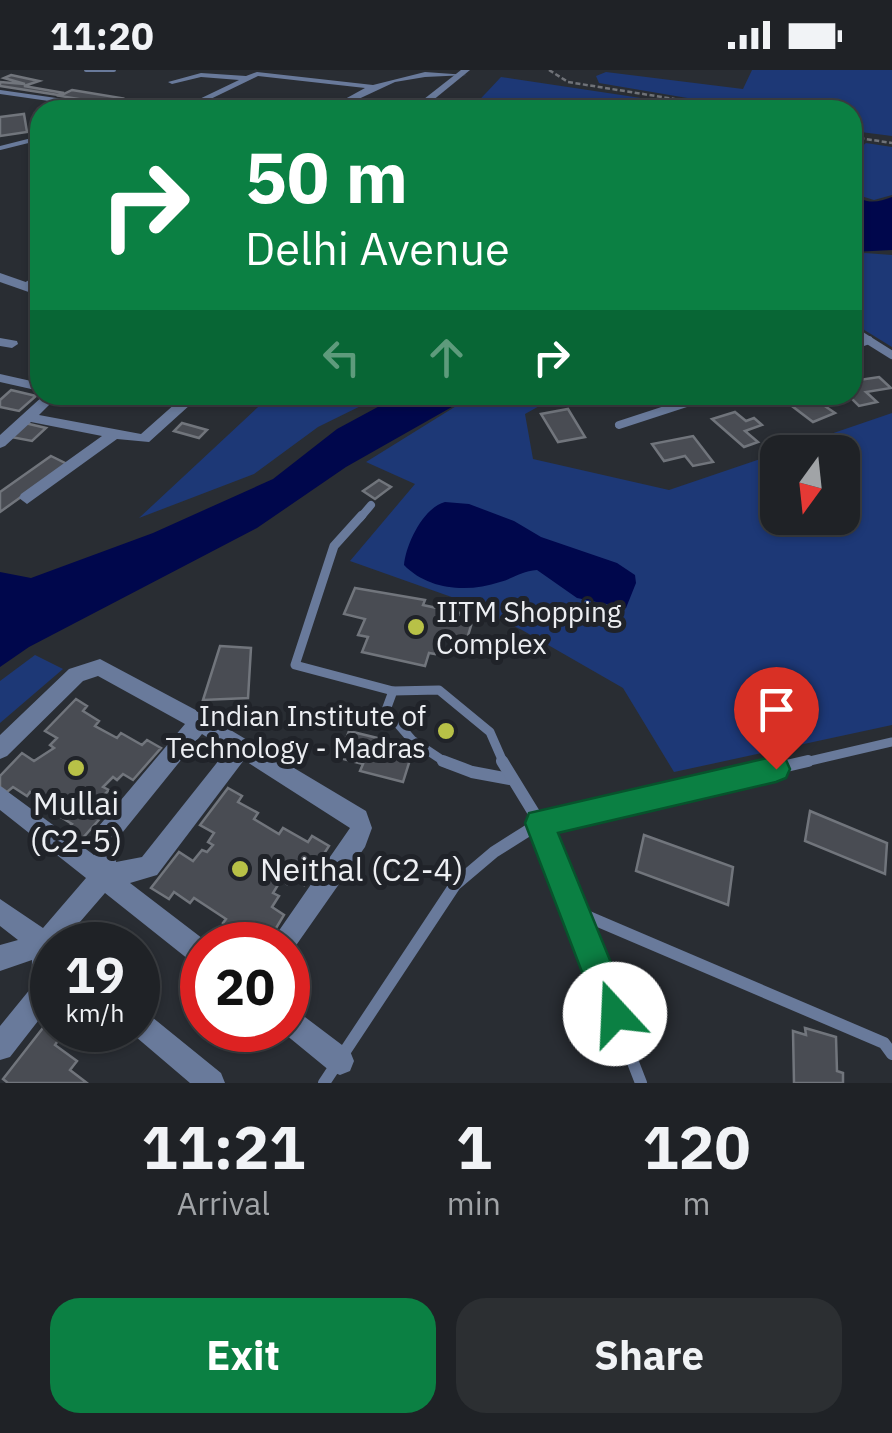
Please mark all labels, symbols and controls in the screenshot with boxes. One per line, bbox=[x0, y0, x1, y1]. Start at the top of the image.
text: 11:20 bbox=[50, 11, 154, 60]
text: 50 m bbox=[245, 131, 408, 222]
icon: right bbox=[80, 140, 210, 270]
text: Delhi Avenue bbox=[245, 219, 510, 277]
icon: left bbox=[314, 330, 369, 385]
icon: ahead bbox=[419, 330, 474, 385]
icon: right bbox=[524, 330, 579, 385]
north arrow bbox=[760, 435, 860, 535]
map controls bbox=[760, 435, 860, 535]
place label: IITM Shopping Complex bbox=[436, 593, 622, 662]
marker: IITM Shopping Complex bbox=[405, 616, 427, 638]
pin bbox=[734, 667, 819, 770]
icon: arrive bbox=[749, 682, 804, 737]
place label: Indian Institute of Technology - Madras bbox=[166, 697, 426, 766]
marker: Indian Institute of Technology - Madras bbox=[435, 720, 457, 742]
marker: Mullai (C2-5) bbox=[65, 757, 87, 779]
place label: Mullai (C2-5) bbox=[30, 782, 122, 861]
place label: Neithal (C2-4) bbox=[260, 848, 463, 890]
marker: Neithal (C2-4) bbox=[229, 858, 251, 880]
speed limit sign: 20 bbox=[180, 922, 310, 1052]
text: 19 bbox=[65, 942, 125, 1007]
position arrow bbox=[563, 962, 667, 1066]
text: km/h bbox=[66, 996, 124, 1029]
text: 11:21 bbox=[142, 1107, 305, 1186]
text: 1 bbox=[456, 1107, 492, 1186]
text: 120 bbox=[642, 1107, 750, 1186]
text: Arrival bbox=[177, 1182, 270, 1224]
text: min bbox=[447, 1182, 501, 1224]
text: m bbox=[683, 1182, 710, 1224]
button: Exit bbox=[50, 1298, 436, 1413]
button: Share bbox=[456, 1298, 842, 1413]

